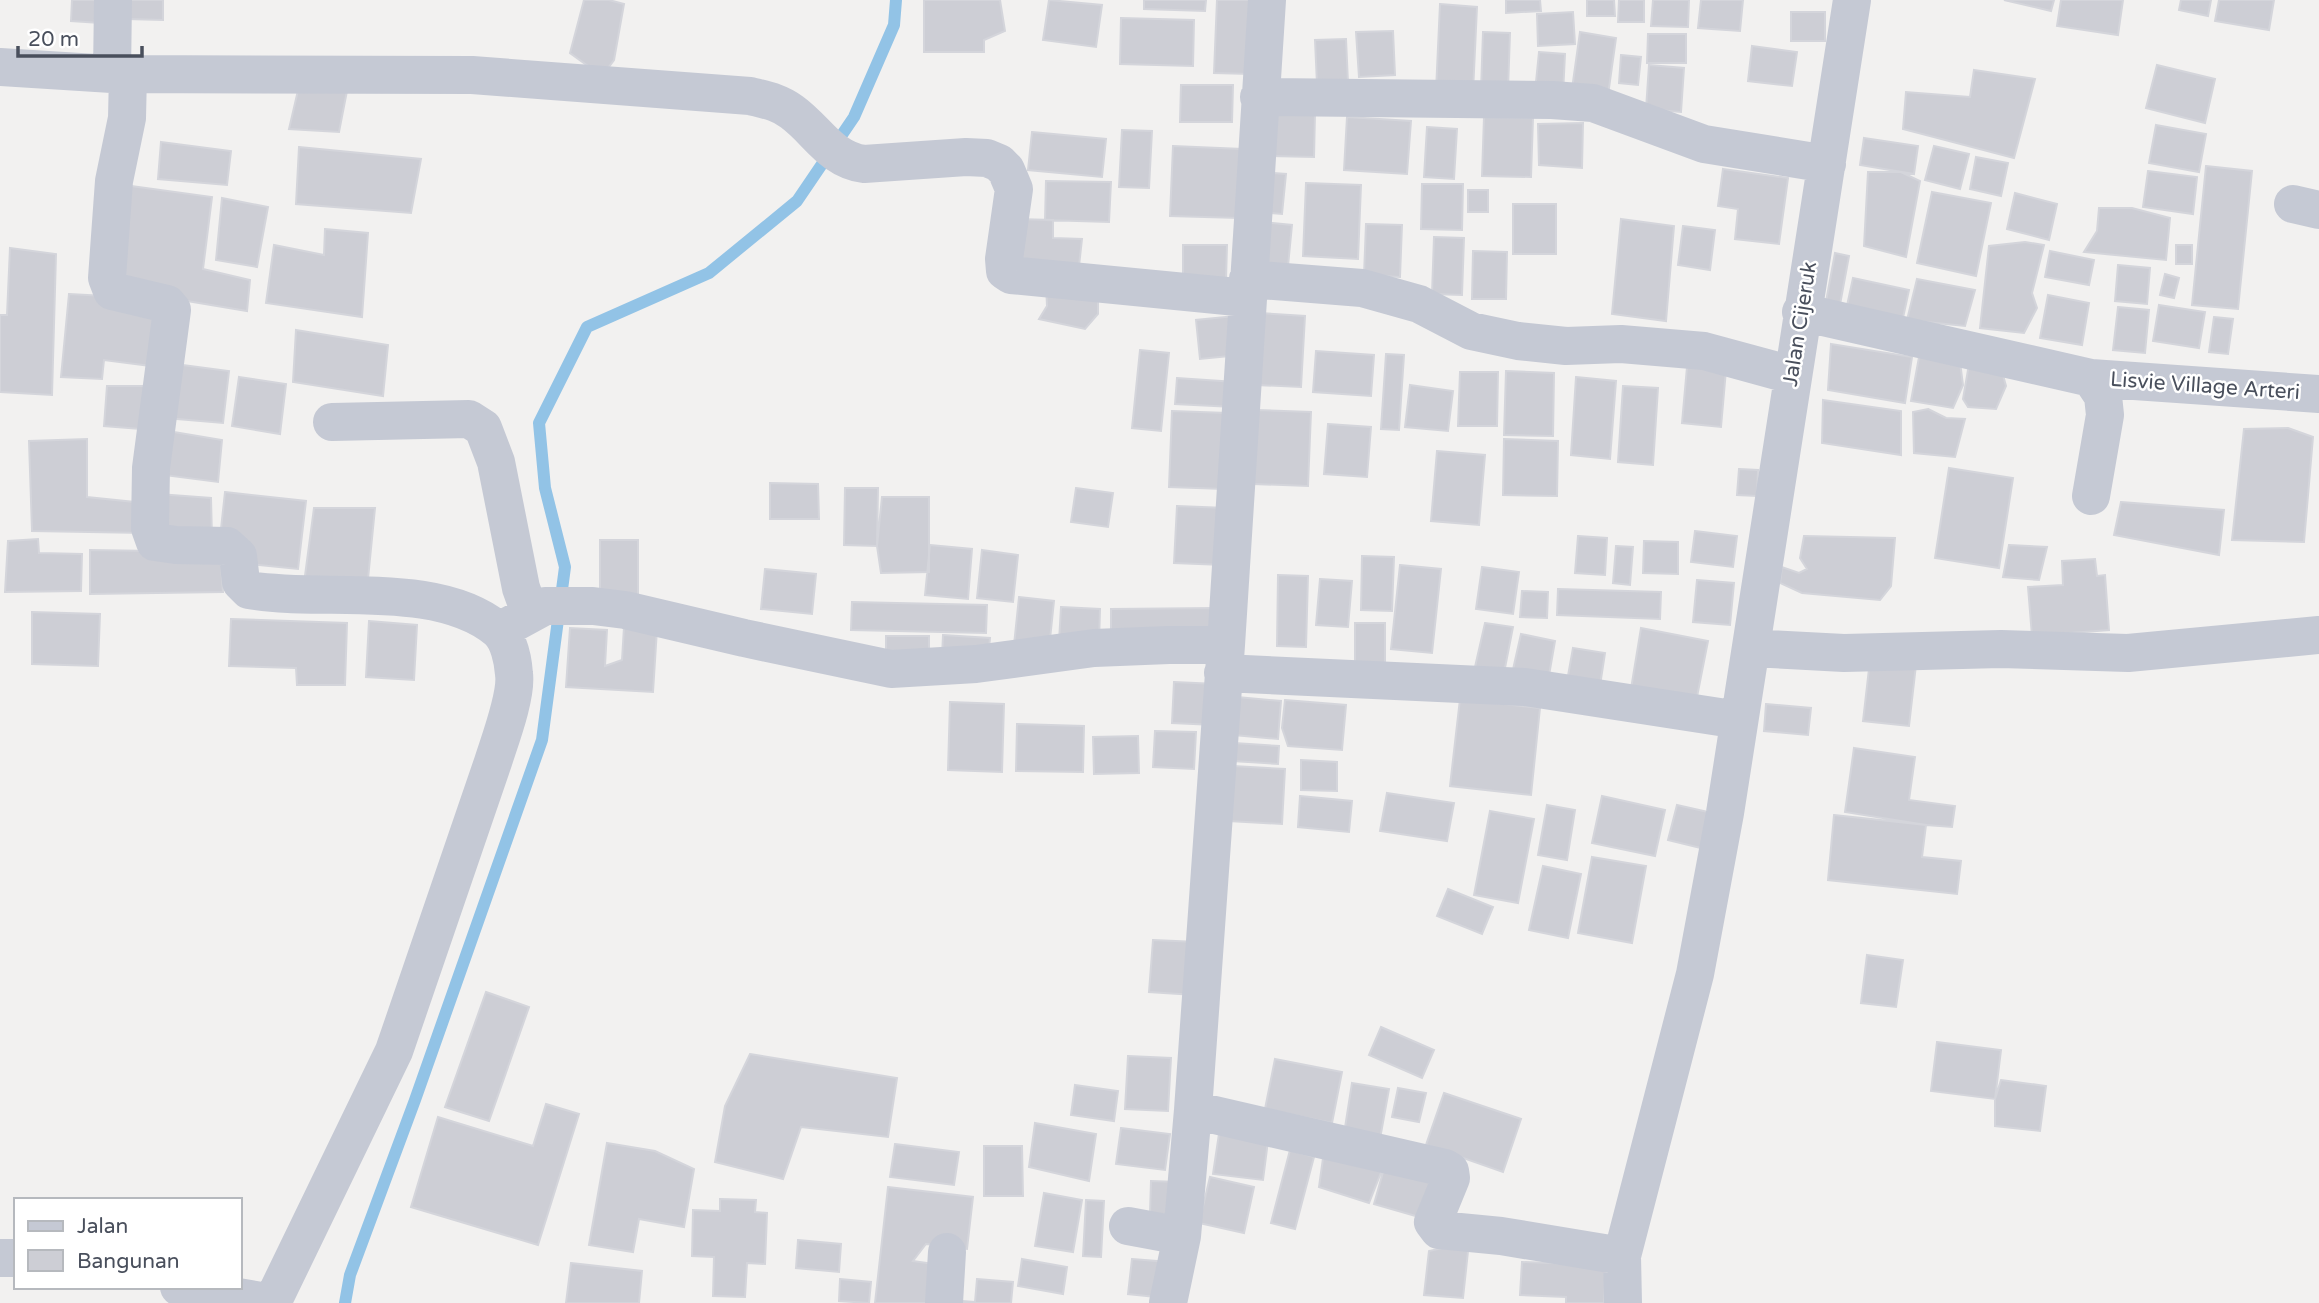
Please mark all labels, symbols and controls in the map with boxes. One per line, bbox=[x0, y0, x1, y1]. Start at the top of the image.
scale bar bbox=[18, 14, 142, 58]
text: 20 m bbox=[28, 27, 79, 52]
street label: Jalan Cijeruk bbox=[1778, 260, 1822, 388]
street label: Lisvie Village Arteri bbox=[2109, 367, 2301, 405]
legend bbox=[14, 1198, 242, 1289]
text: Jalan bbox=[77, 1214, 128, 1239]
text: Bangunan bbox=[77, 1249, 180, 1274]

